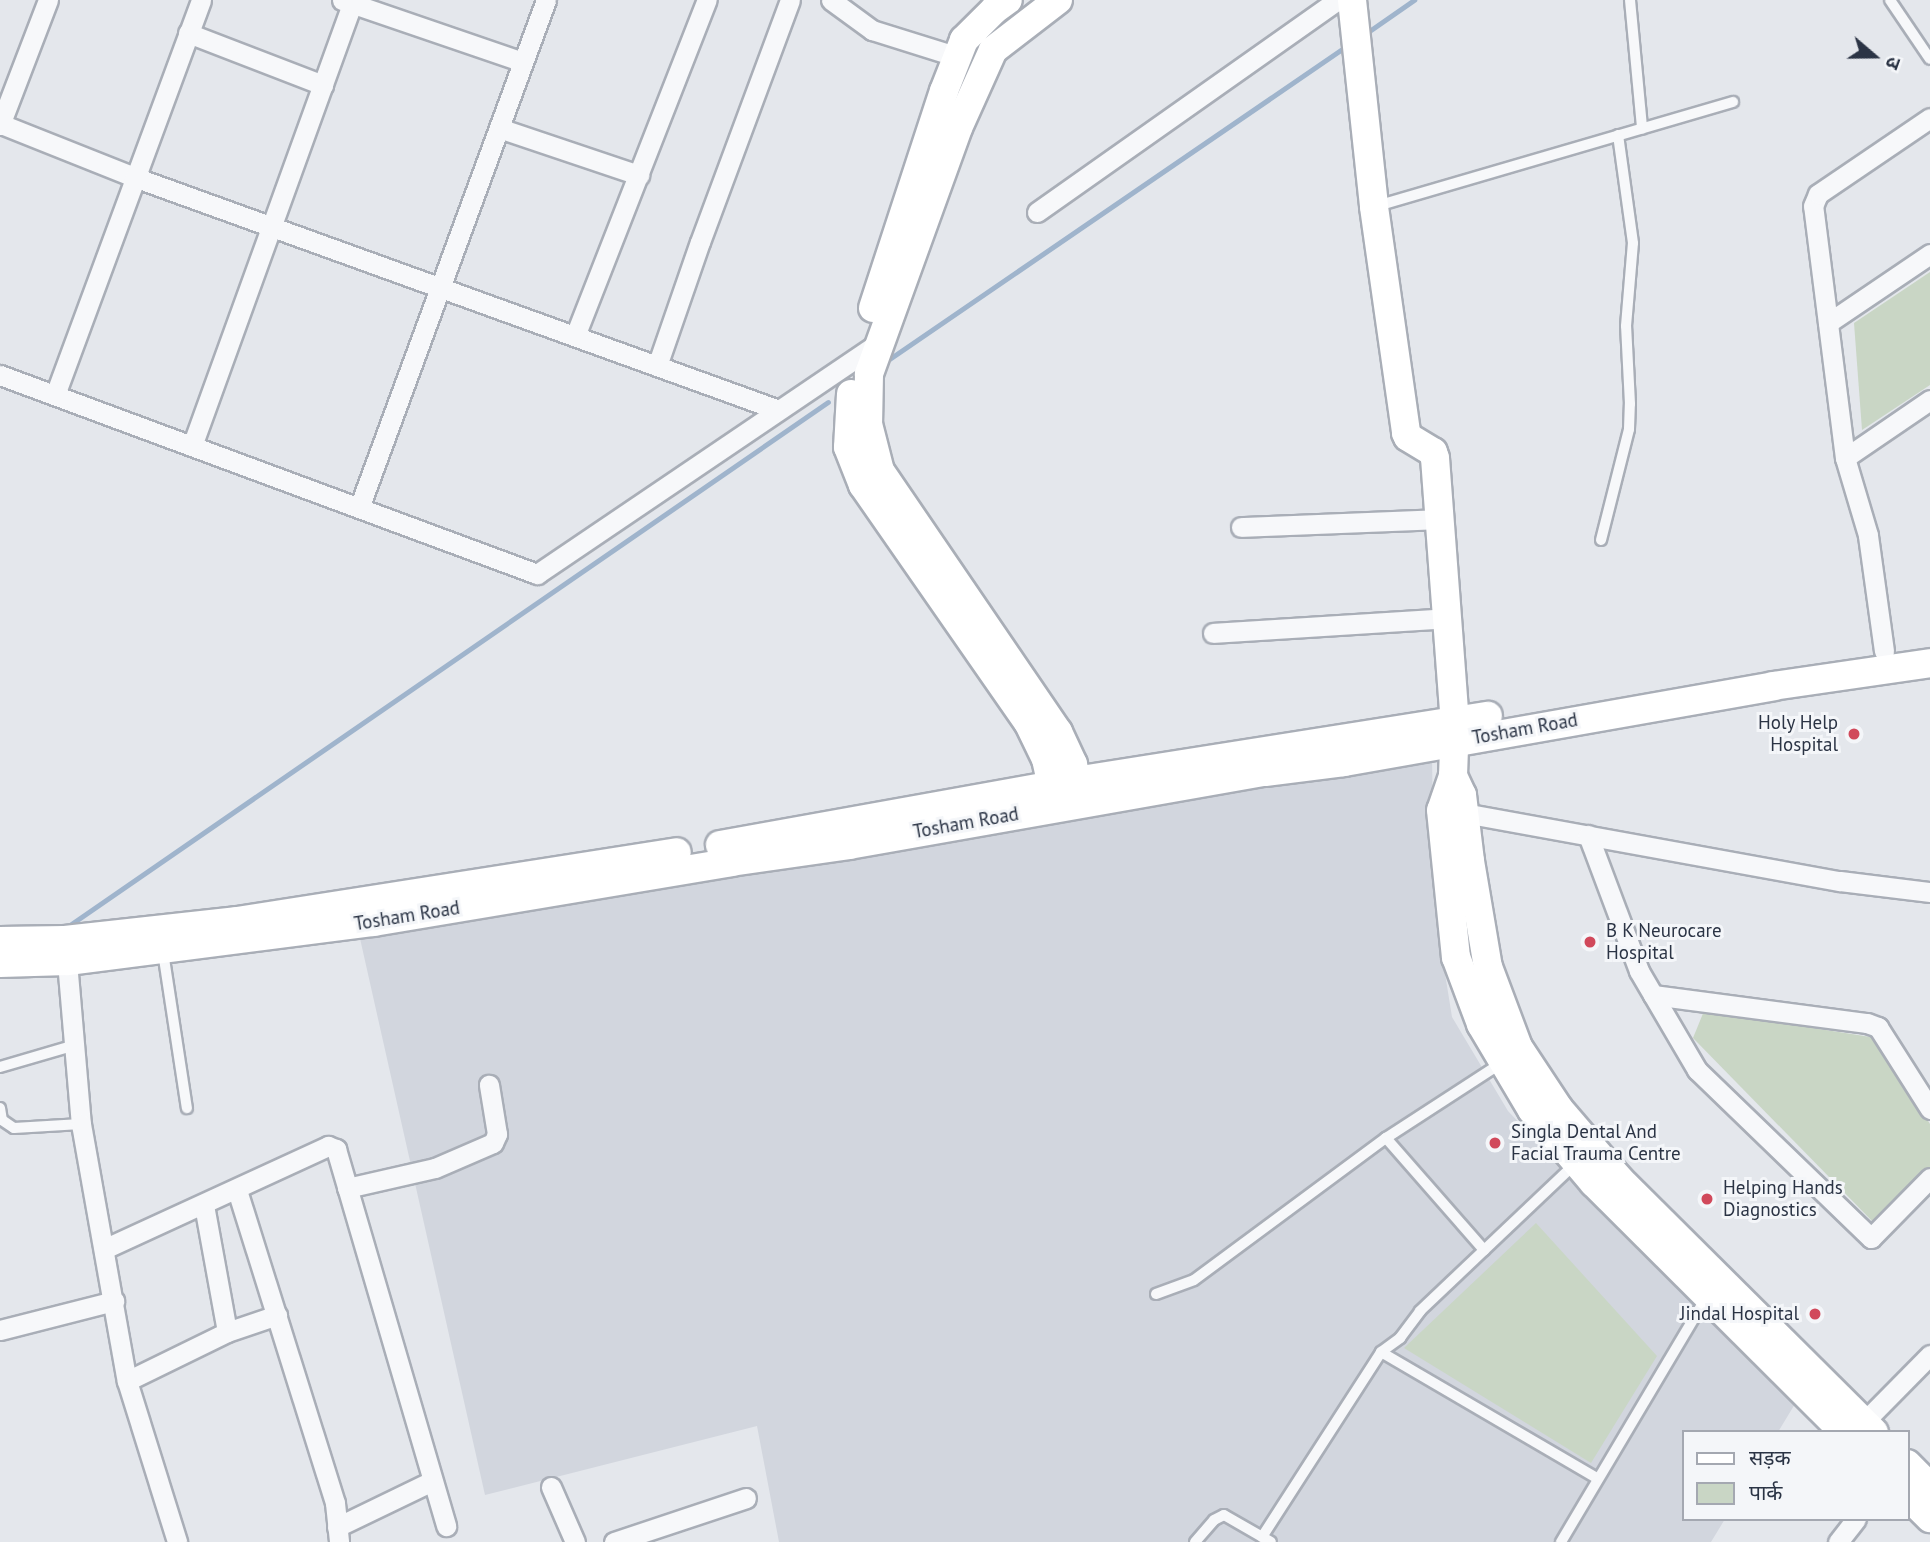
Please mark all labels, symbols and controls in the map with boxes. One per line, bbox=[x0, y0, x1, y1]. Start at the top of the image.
north arrow bbox=[1839, 21, 1909, 91]
text: उ bbox=[1881, 54, 1907, 73]
street label: Tosham Road bbox=[1470, 708, 1580, 750]
place label: Holy Help Hospital bbox=[1757, 712, 1838, 756]
marker: Holy Help Hospital bbox=[1844, 724, 1864, 744]
street label: Tosham Road bbox=[911, 802, 1021, 844]
street label: Tosham Road bbox=[352, 896, 462, 936]
place label: B K Neurocare Hospital bbox=[1606, 920, 1722, 964]
marker: B K Neurocare Hospital bbox=[1580, 932, 1600, 952]
place label: Singla Dental And Facial Trauma Centre bbox=[1511, 1121, 1681, 1165]
marker: Singla Dental And Facial Trauma Centre bbox=[1485, 1133, 1505, 1153]
place label: Helping Hands Diagnostics bbox=[1723, 1177, 1843, 1221]
marker: Helping Hands Diagnostics bbox=[1697, 1189, 1717, 1209]
place label: Jindal Hospital bbox=[1680, 1303, 1799, 1325]
marker: Jindal Hospital bbox=[1805, 1304, 1825, 1324]
legend bbox=[1682, 1430, 1909, 1521]
text: सड़क bbox=[1749, 1444, 1791, 1471]
text: पार्क bbox=[1749, 1479, 1783, 1506]

